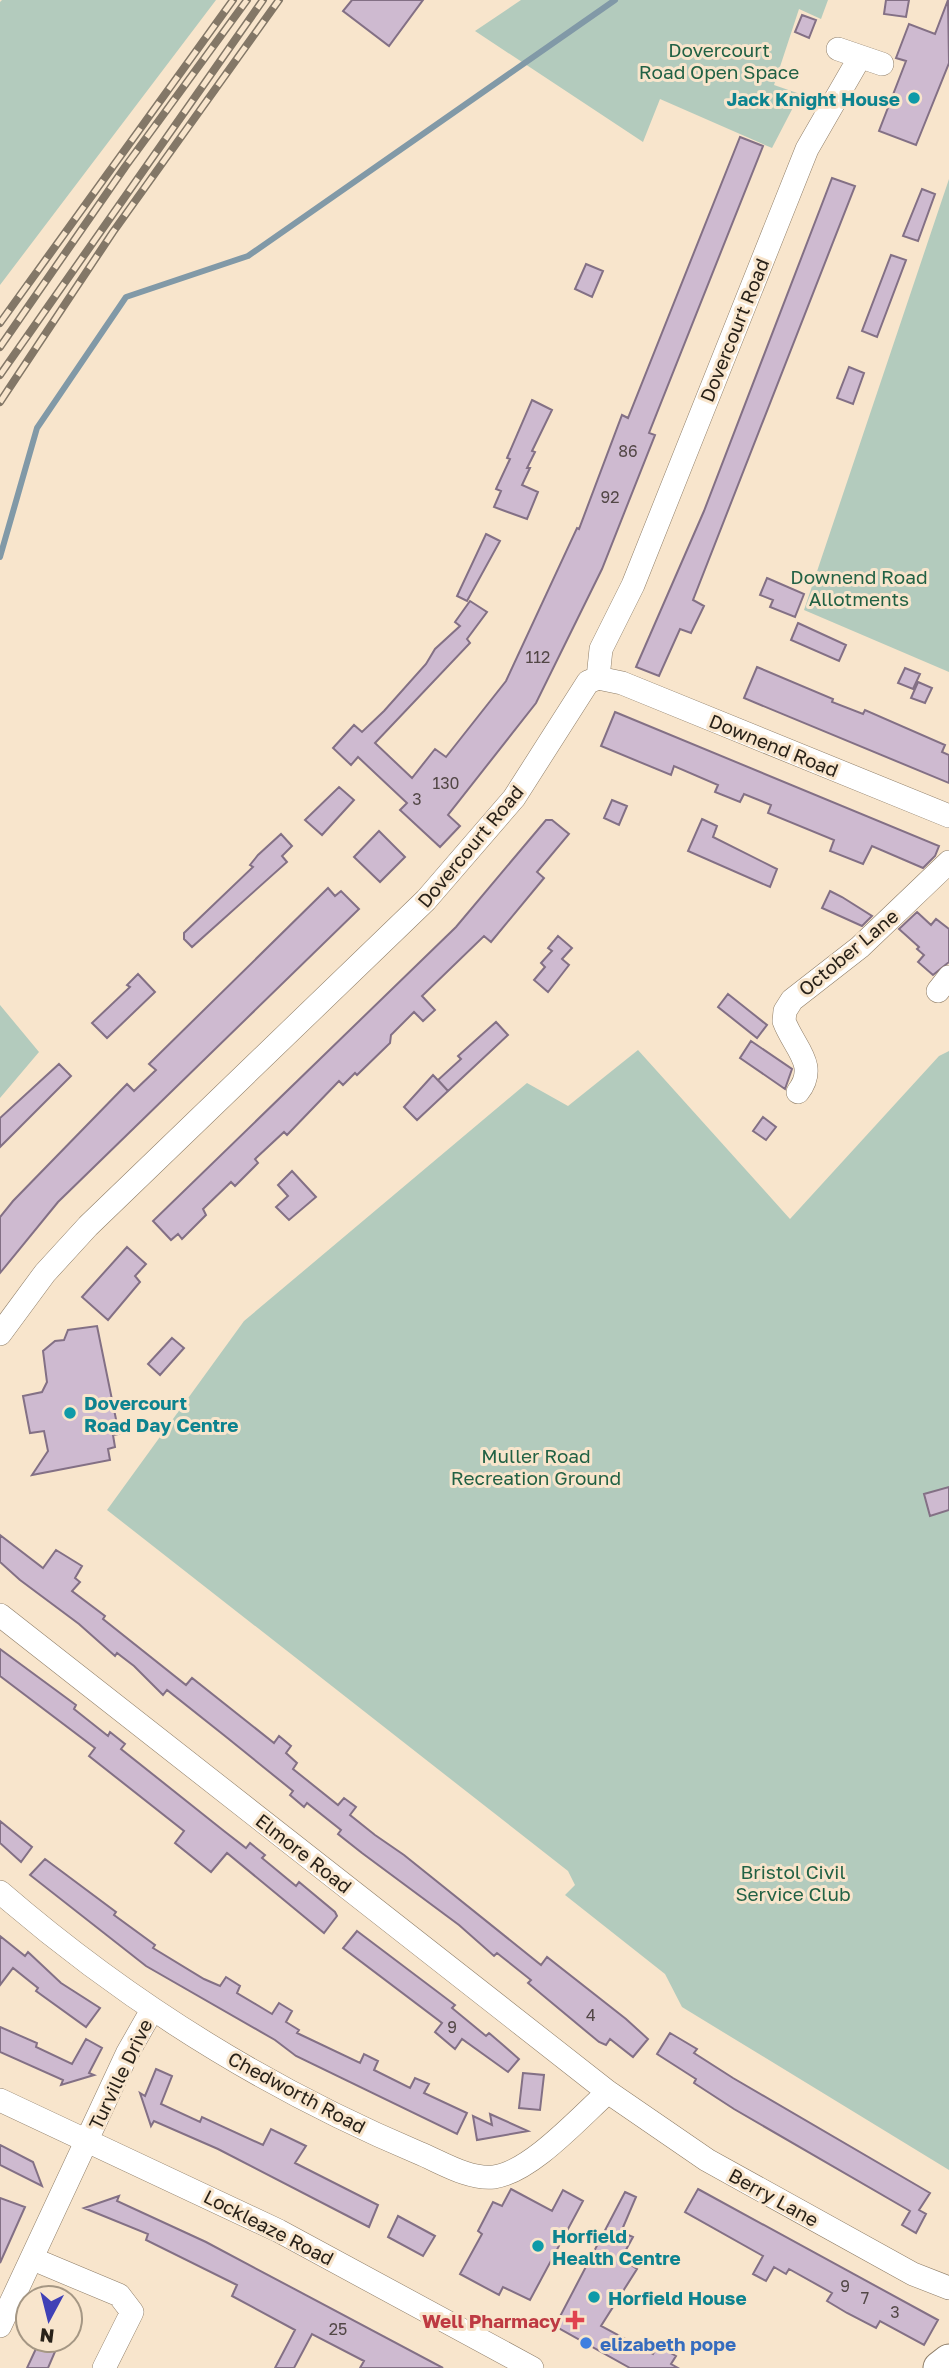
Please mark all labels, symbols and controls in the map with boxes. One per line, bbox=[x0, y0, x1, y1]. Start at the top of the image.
park label: Dovercourt Road Open Space bbox=[639, 38, 799, 83]
place label: Jack Knight House bbox=[726, 87, 900, 110]
marker: Jack Knight House bbox=[906, 90, 922, 106]
street label: Dovercourt Road bbox=[695, 255, 773, 405]
house number: 86 bbox=[618, 441, 638, 461]
house number: 92 bbox=[601, 487, 619, 507]
park label: Downend Road Allotments bbox=[790, 565, 928, 610]
house number: 112 bbox=[526, 647, 550, 667]
street label: Downend Road bbox=[706, 709, 842, 781]
house number: 130 bbox=[432, 773, 460, 793]
street label: Dovercourt Road bbox=[412, 780, 528, 912]
house number: 3 bbox=[412, 789, 422, 809]
street label: October Lane bbox=[794, 904, 902, 1000]
place label: Dovercourt Road Day Centre bbox=[84, 1391, 238, 1436]
marker: Dovercourt Road Day Centre bbox=[62, 1405, 78, 1421]
park label: Muller Road Recreation Ground bbox=[451, 1444, 621, 1489]
street label: Elmore Road bbox=[251, 1808, 357, 1898]
park label: Bristol Civil Service Club bbox=[735, 1860, 851, 1905]
house number: 4 bbox=[586, 2005, 596, 2025]
street label: Turville Drive bbox=[83, 2015, 157, 2133]
house number: 9 bbox=[447, 2017, 457, 2037]
street label: Chedworth Road bbox=[224, 2046, 370, 2138]
street label: Berry Lane bbox=[725, 2163, 823, 2231]
street label: Lockleaze Road bbox=[200, 2184, 338, 2270]
place label: Horfield Health Centre bbox=[552, 2224, 681, 2269]
marker: Horfield Health Centre bbox=[530, 2238, 546, 2254]
house number: 9 bbox=[840, 2276, 850, 2296]
north arrow bbox=[14, 2284, 84, 2354]
place label: Horfield House bbox=[608, 2286, 747, 2309]
house number: 7 bbox=[861, 2288, 869, 2308]
marker: Horfield House bbox=[586, 2289, 602, 2305]
house number: 3 bbox=[890, 2302, 900, 2322]
place label: Well Pharmacy bbox=[422, 2309, 562, 2332]
marker: Well Pharmacy bbox=[567, 2312, 583, 2328]
house number: 25 bbox=[329, 2319, 347, 2339]
text: N bbox=[38, 2324, 55, 2349]
place label: elizabeth pope bbox=[600, 2332, 736, 2355]
marker: elizabeth pope bbox=[578, 2335, 594, 2351]

